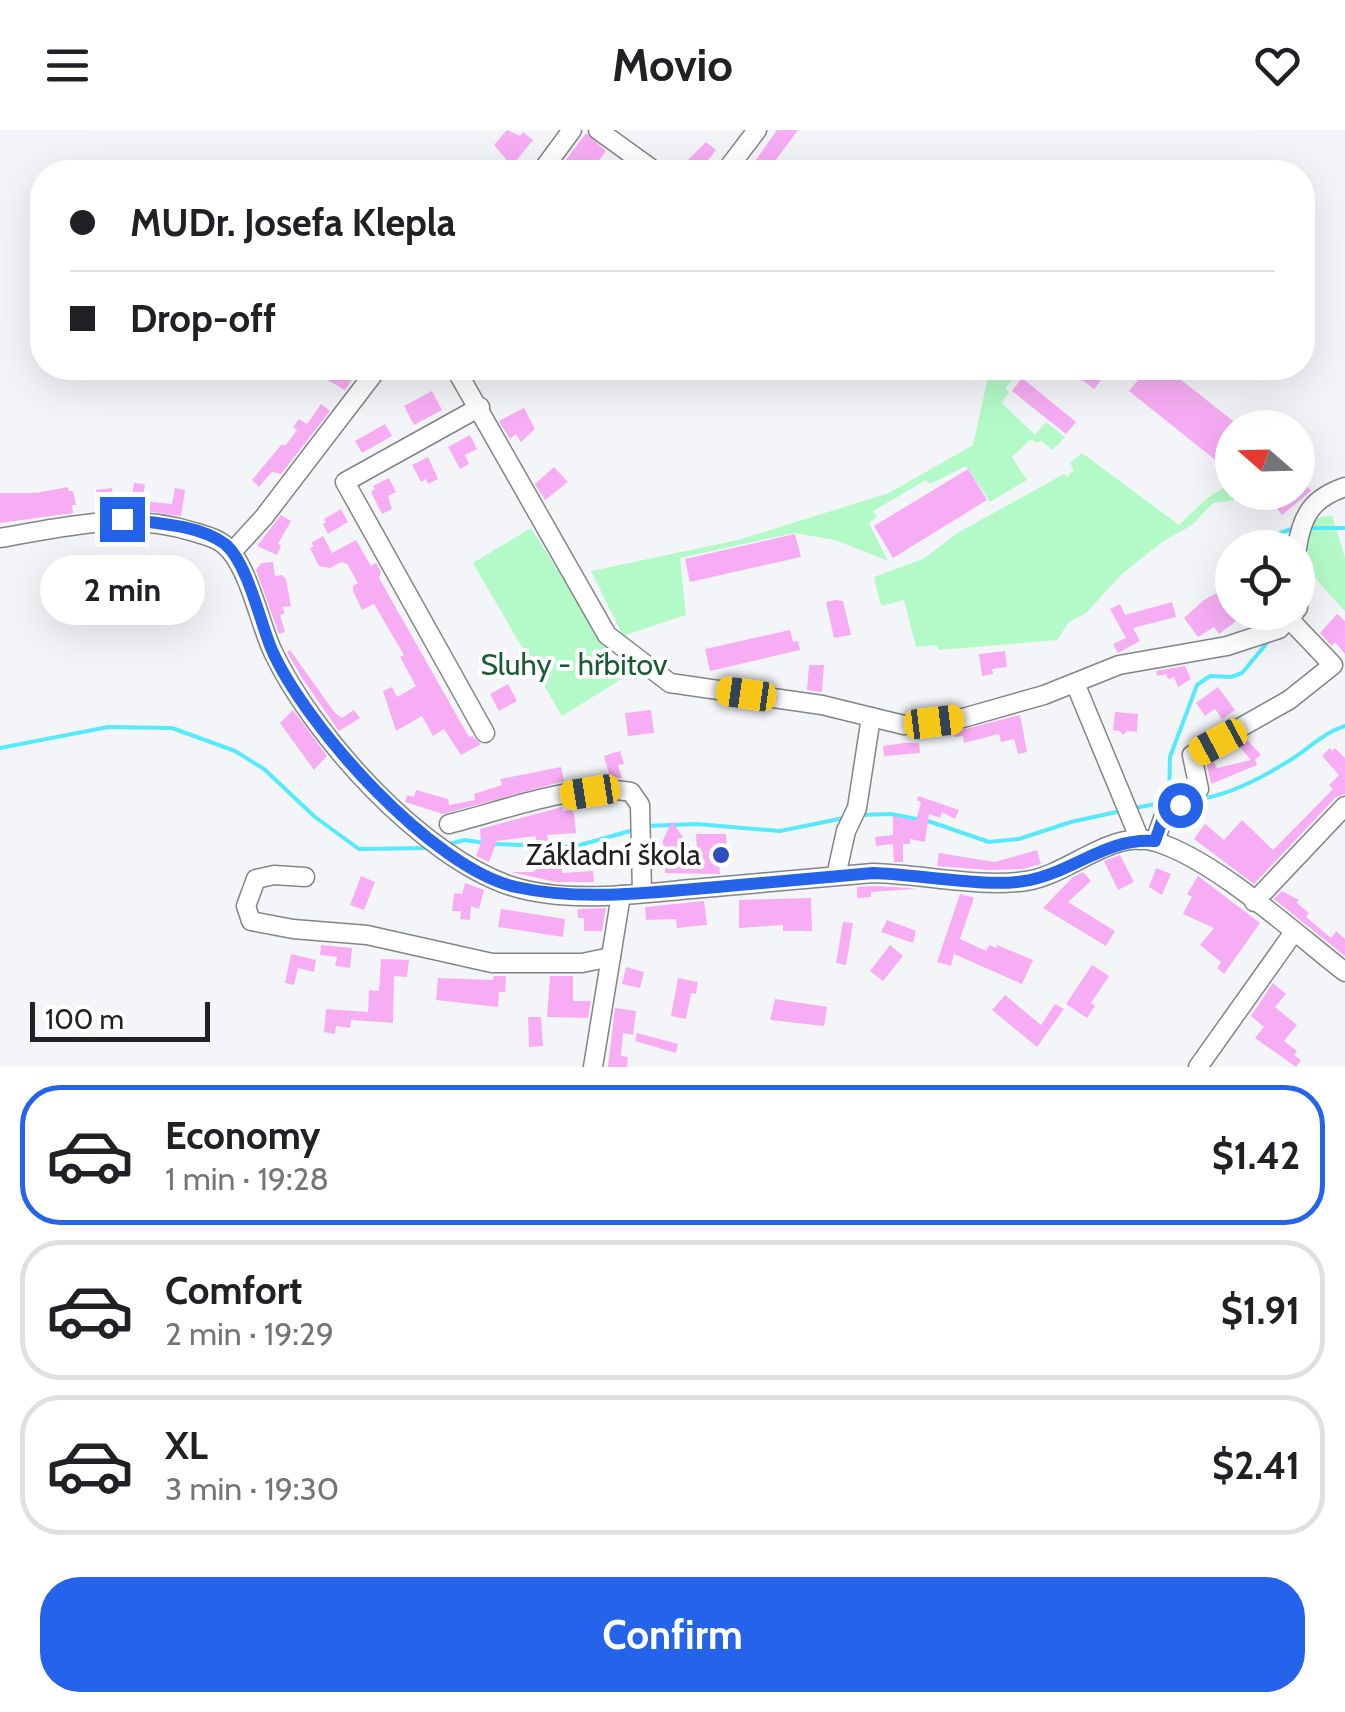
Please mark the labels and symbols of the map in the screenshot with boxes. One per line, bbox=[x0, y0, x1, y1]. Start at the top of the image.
north arrow bbox=[1215, 410, 1315, 510]
route end bbox=[100, 497, 145, 542]
callout: 2 min bbox=[39, 554, 204, 624]
park label: Sluhy - hřbitov bbox=[480, 646, 668, 683]
car bbox=[714, 675, 778, 713]
car bbox=[902, 703, 966, 741]
car bbox=[1184, 715, 1252, 769]
car bbox=[558, 772, 622, 812]
route start bbox=[1158, 783, 1203, 828]
place label: Základní škola bbox=[526, 836, 702, 873]
marker: Základní škola bbox=[710, 844, 732, 866]
scale bar bbox=[30, 997, 210, 1041]

